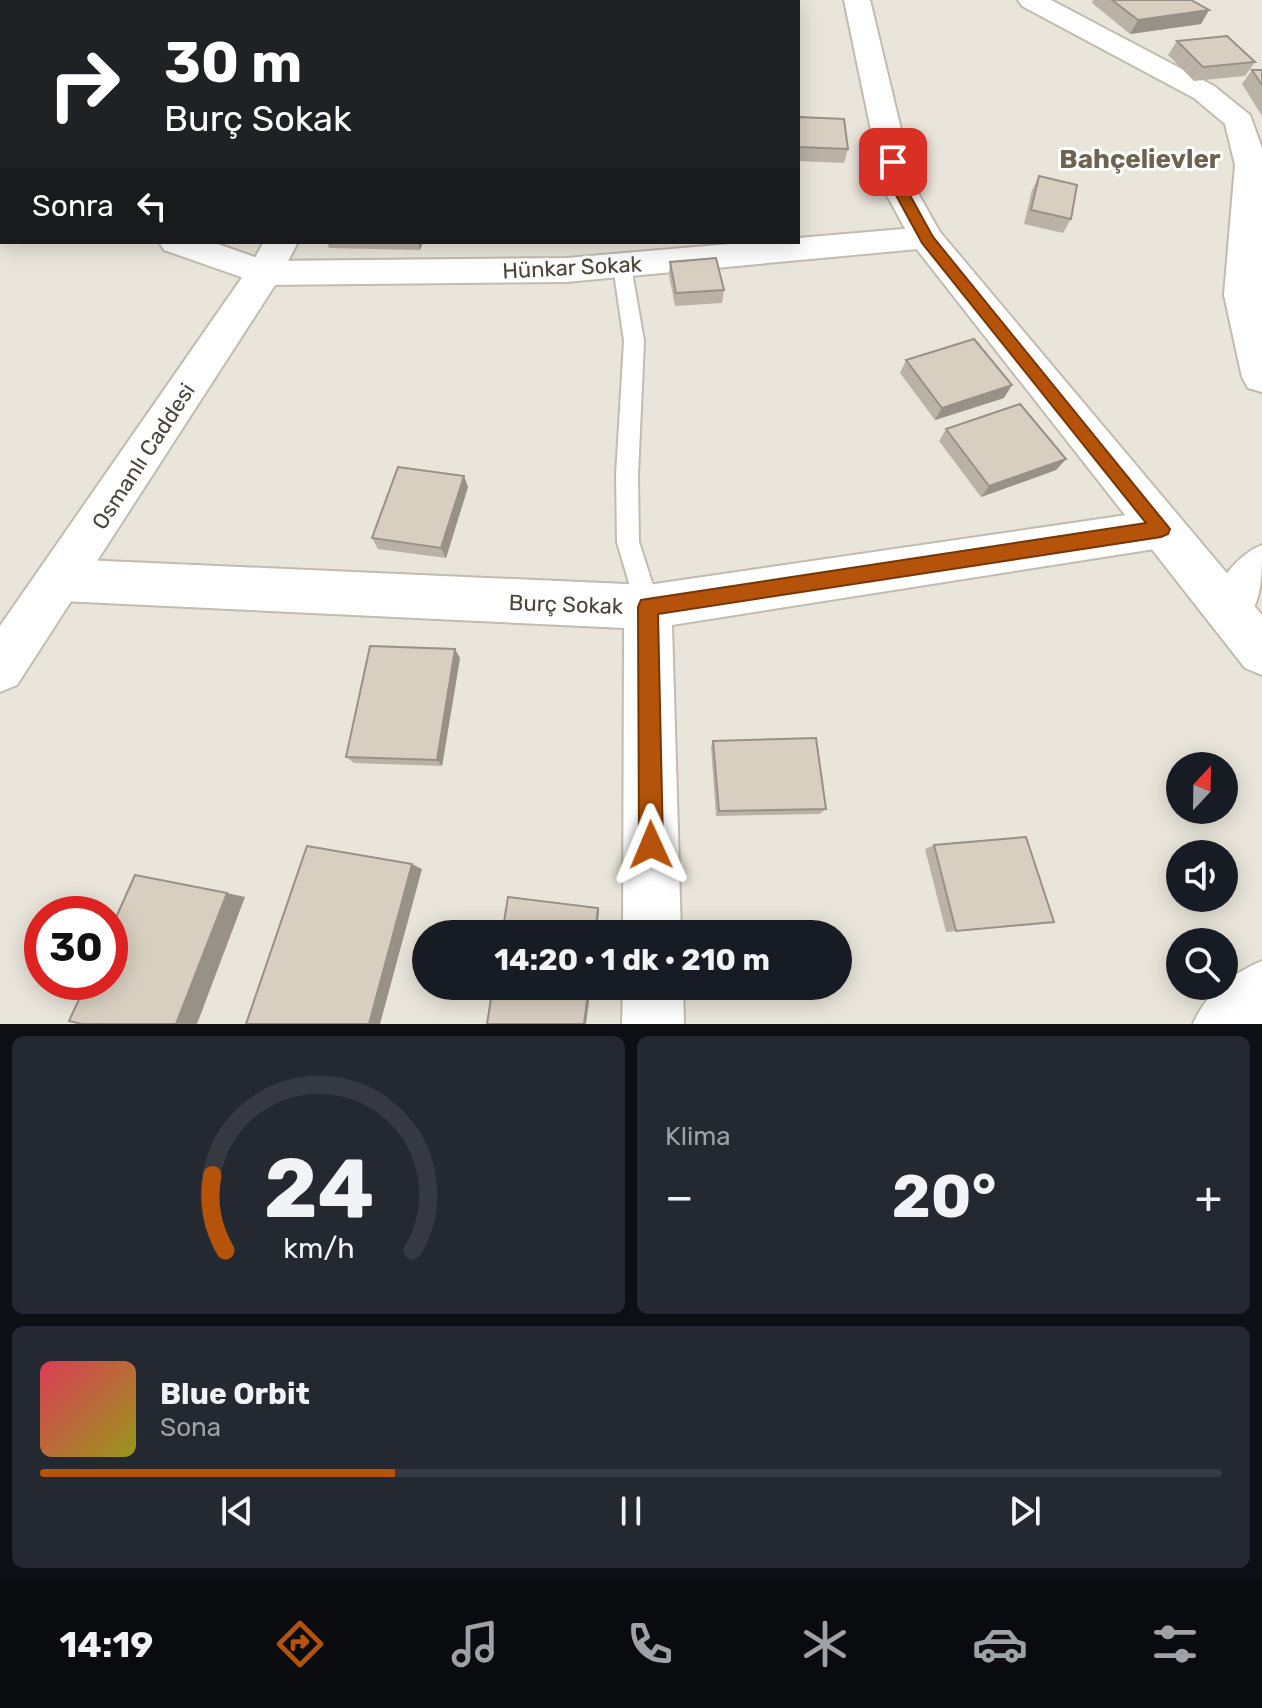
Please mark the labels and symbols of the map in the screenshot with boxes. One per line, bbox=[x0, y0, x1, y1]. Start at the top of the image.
pin bbox=[859, 128, 927, 196]
district label: Bahçelievler bbox=[1059, 144, 1221, 175]
street label: Hünkar Sokak bbox=[502, 250, 643, 285]
street label: Osmanlı Caddesi bbox=[86, 378, 201, 535]
street label: Burç Sokak bbox=[508, 589, 624, 620]
north arrow bbox=[1166, 752, 1238, 824]
position arrow bbox=[609, 803, 693, 887]
speed limit sign: 30 bbox=[24, 896, 128, 1000]

